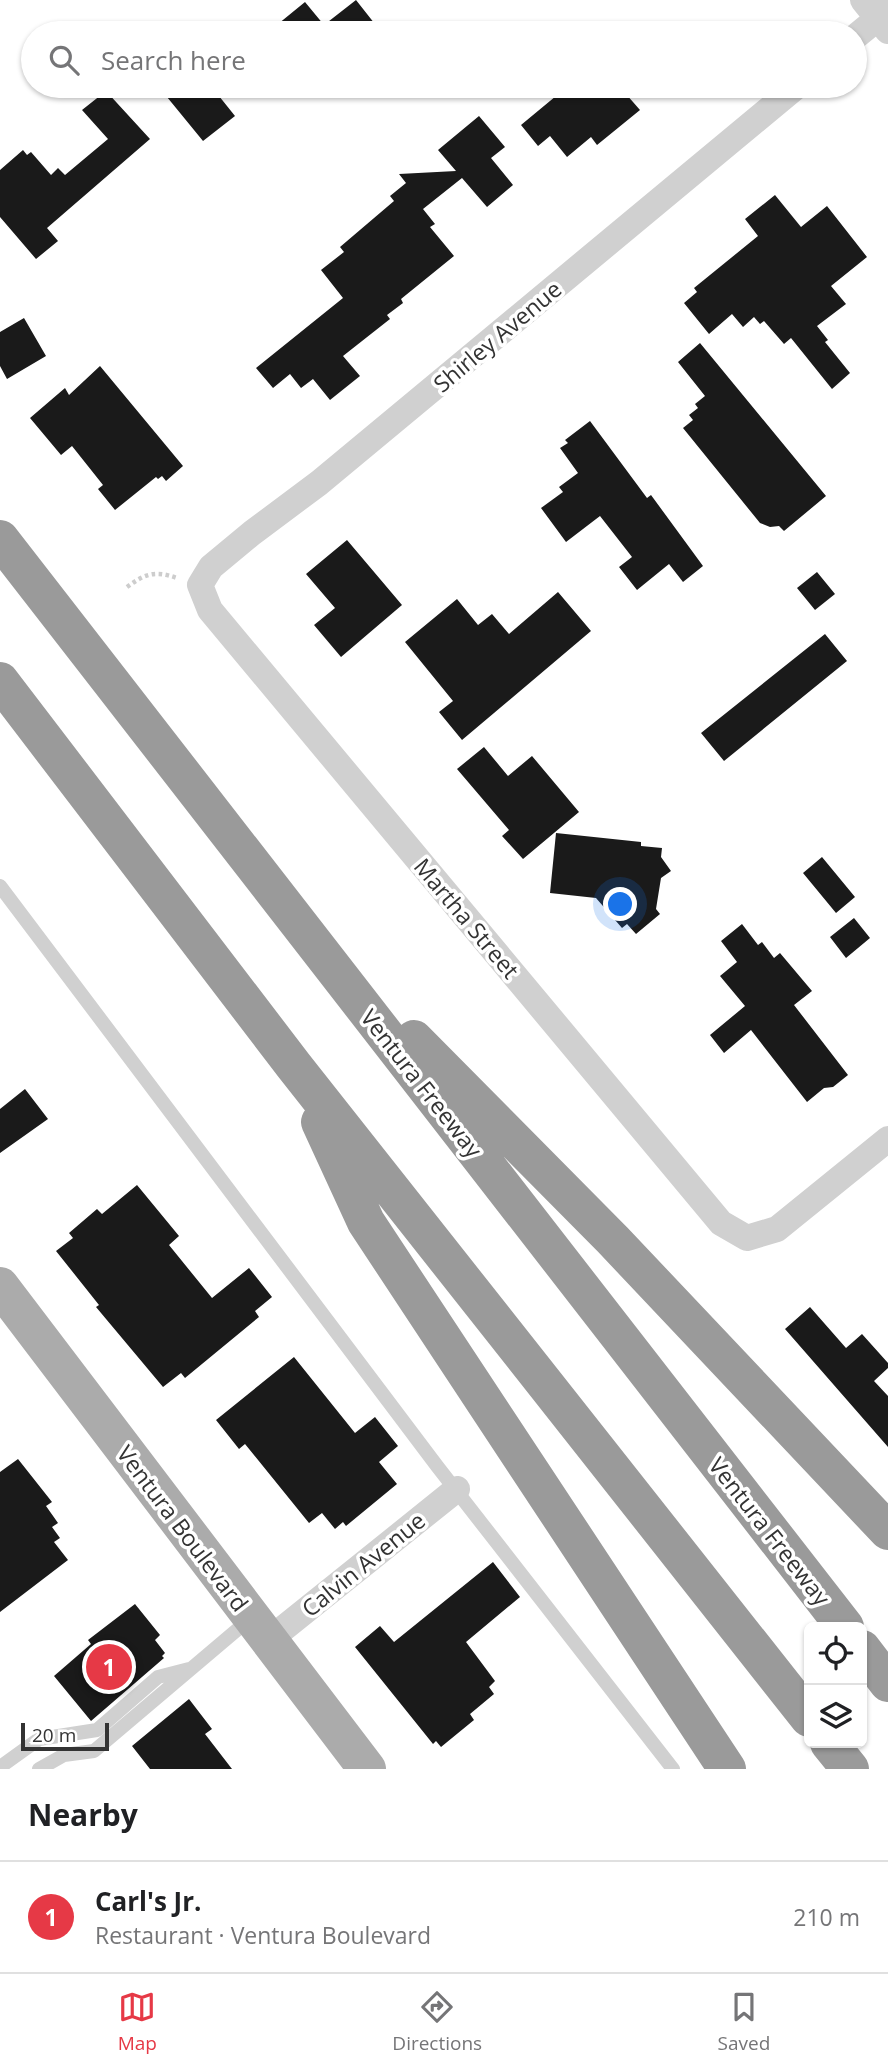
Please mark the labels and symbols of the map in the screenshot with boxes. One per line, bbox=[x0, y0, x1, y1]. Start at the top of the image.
street label: Shirley Avenue bbox=[426, 273, 568, 399]
street label: Martha Street bbox=[407, 851, 527, 985]
your location bbox=[603, 887, 637, 921]
street label: Ventura Freeway bbox=[354, 1002, 490, 1164]
street label: Ventura Boulevard bbox=[110, 1438, 256, 1618]
street label: Ventura Freeway bbox=[702, 1450, 838, 1612]
street label: Calvin Avenue bbox=[294, 1504, 432, 1624]
pin: 1 bbox=[86, 1641, 132, 1693]
scale bar bbox=[21, 1720, 108, 1752]

